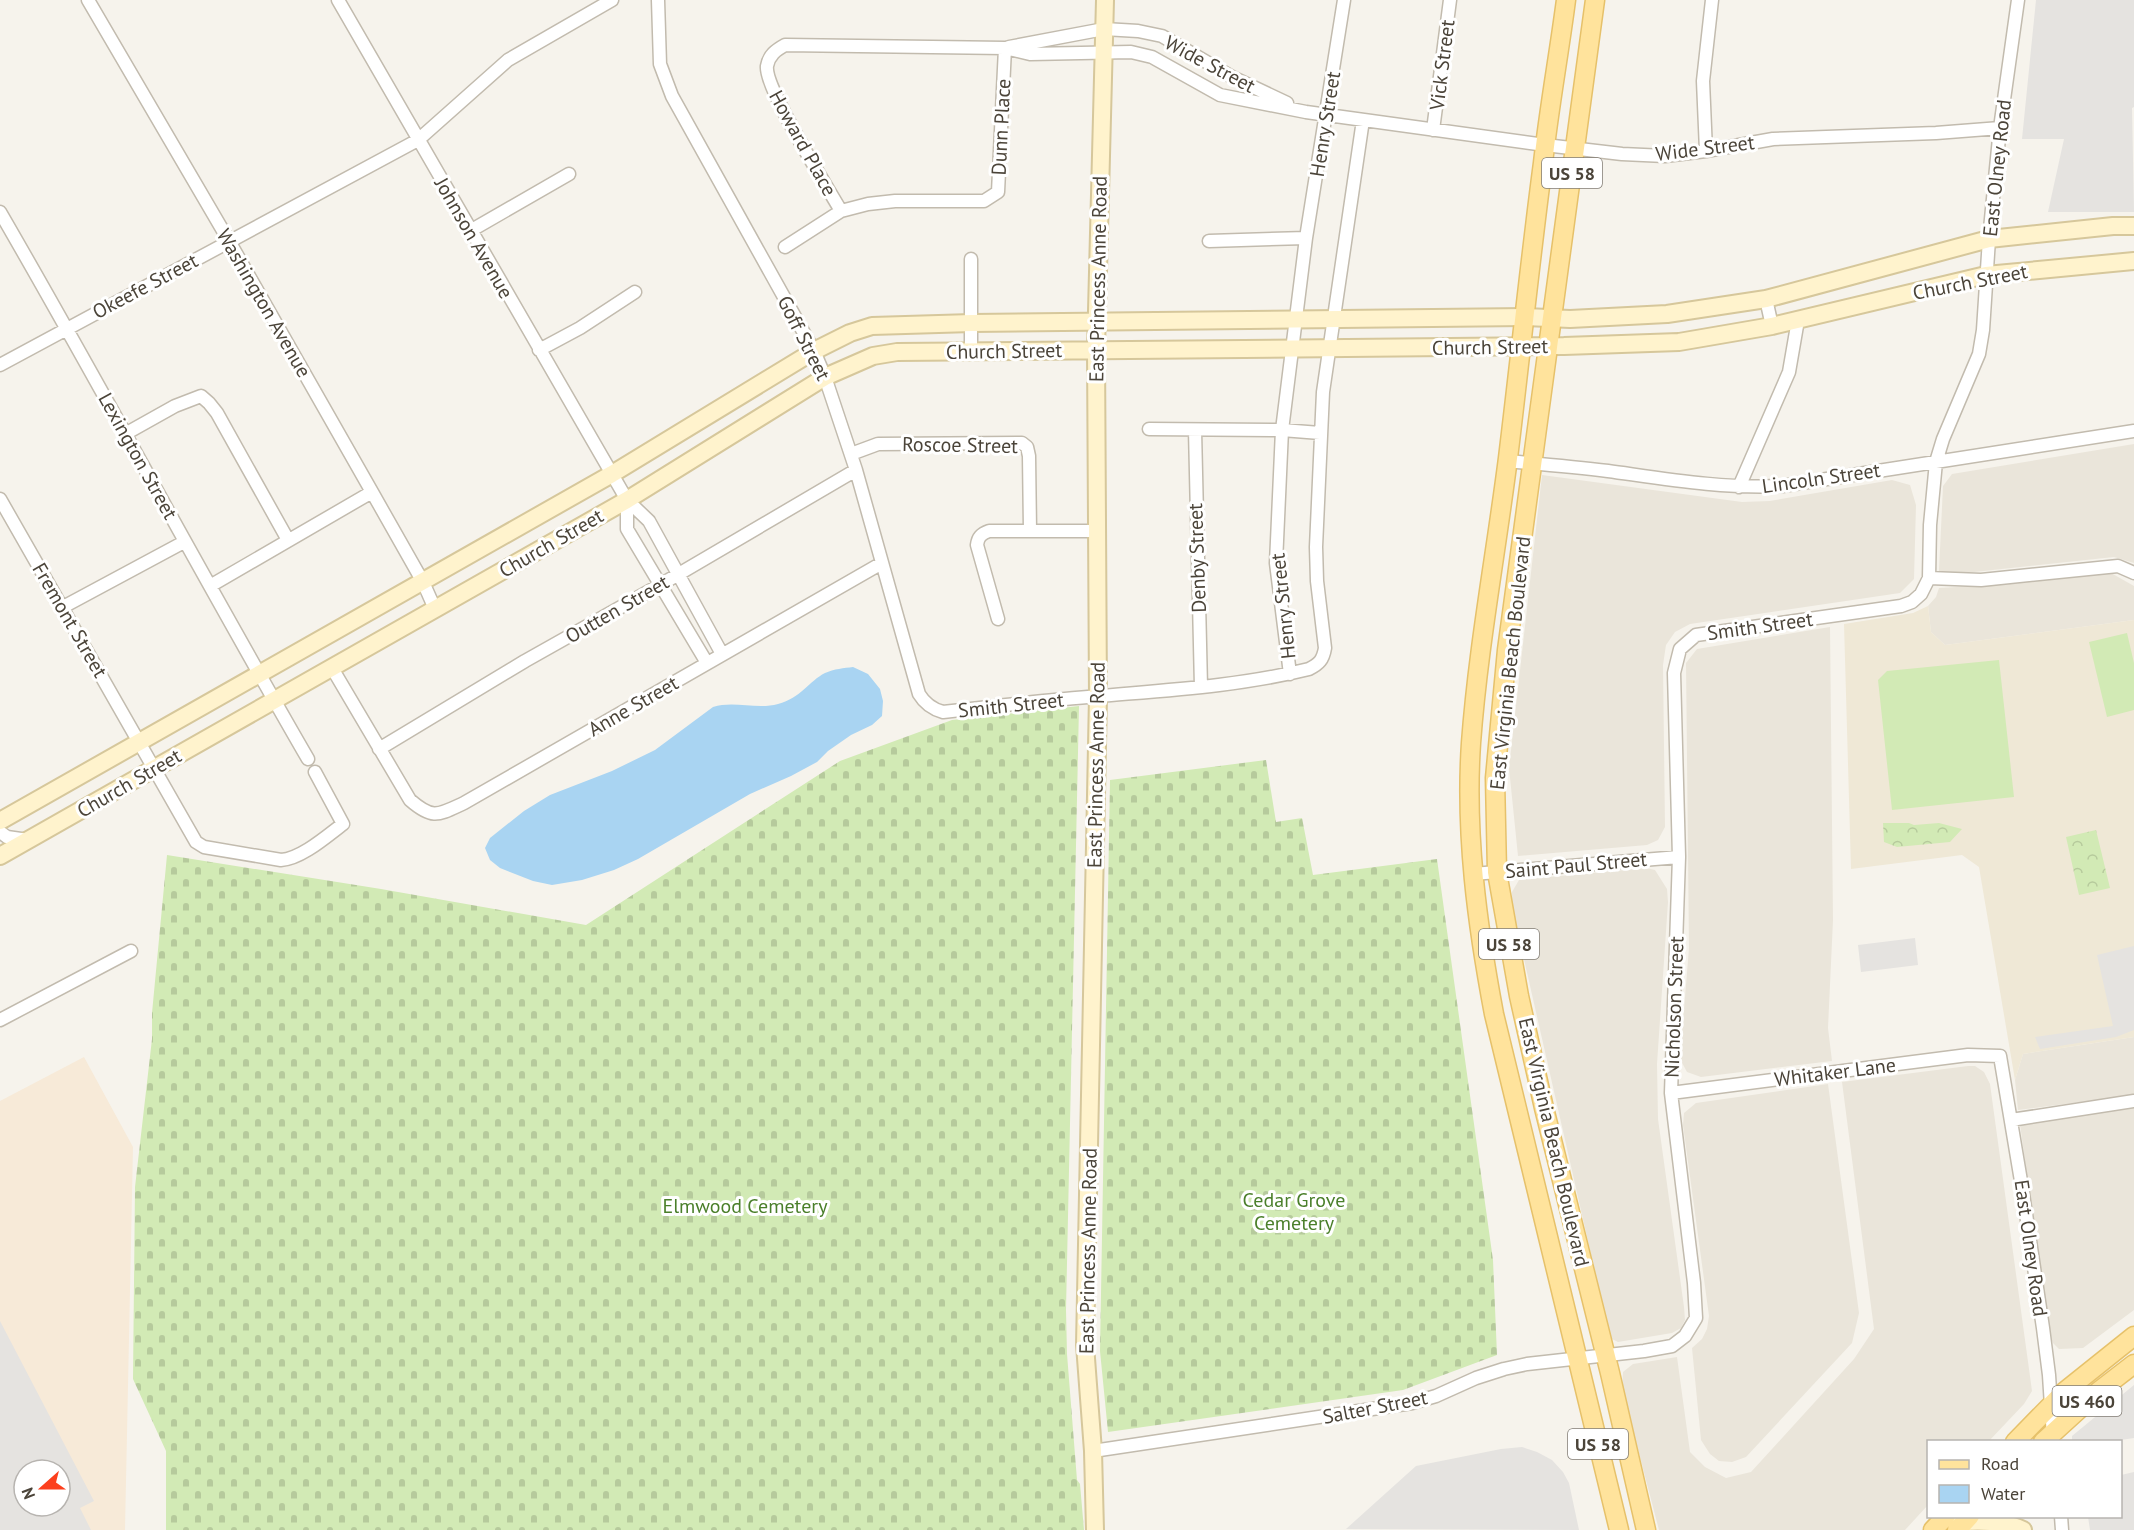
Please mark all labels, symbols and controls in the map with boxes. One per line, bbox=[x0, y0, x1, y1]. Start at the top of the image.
street label: Vick Street bbox=[1423, 18, 1460, 113]
street label: Wide Street bbox=[1160, 29, 1260, 99]
street label: Henry Street bbox=[1304, 69, 1346, 179]
street label: Dunn Place bbox=[985, 78, 1017, 176]
street label: Howard Place bbox=[763, 85, 843, 201]
street label: East Olney Road bbox=[1977, 98, 2017, 238]
street label: Wide Street bbox=[1654, 129, 1756, 167]
road number: US 58 bbox=[1542, 158, 1602, 188]
street label: Johnson Avenue bbox=[428, 172, 519, 303]
street label: East Princess Anne Road bbox=[1083, 176, 1113, 382]
street label: Washington Avenue bbox=[211, 224, 317, 382]
street label: Okeefe Street bbox=[88, 247, 202, 325]
street label: Church Street bbox=[1910, 258, 2030, 306]
street label: Goff Street bbox=[772, 291, 837, 385]
street label: Church Street bbox=[1432, 333, 1549, 361]
street label: Church Street bbox=[946, 337, 1063, 365]
street label: Lexington Street bbox=[92, 388, 184, 524]
street label: Roscoe Street bbox=[902, 431, 1018, 459]
street label: Lincoln Street bbox=[1760, 457, 1882, 499]
street label: Denby Street bbox=[1182, 502, 1212, 613]
street label: Church Street bbox=[494, 503, 608, 583]
street label: East Virginia Beach Boulevard bbox=[1484, 535, 1536, 791]
street label: Henry Street bbox=[1264, 552, 1301, 660]
street label: Fremont Street bbox=[27, 558, 113, 682]
street label: Outten Street bbox=[561, 569, 674, 649]
street label: Smith Street bbox=[1706, 606, 1815, 646]
street label: East Princess Anne Road bbox=[1081, 662, 1111, 868]
street label: Anne Street bbox=[583, 670, 683, 742]
street label: Smith Street bbox=[957, 686, 1065, 723]
street label: Church Street bbox=[72, 743, 186, 823]
street label: Saint Paul Street bbox=[1504, 846, 1648, 884]
road number: US 58 bbox=[1479, 929, 1539, 959]
street label: Nicholson Street bbox=[1659, 935, 1689, 1078]
street label: East Virginia Beach Boulevard bbox=[1513, 1015, 1595, 1269]
street label: Whitaker Lane bbox=[1773, 1052, 1897, 1092]
street label: East Princess Anne Road bbox=[1073, 1148, 1103, 1354]
street label: East Olney Road bbox=[2009, 1178, 2053, 1318]
park label: Cedar Grove Cemetery bbox=[1243, 1187, 1345, 1236]
park label: Elmwood Cemetery bbox=[663, 1193, 828, 1219]
street label: Salter Street bbox=[1320, 1384, 1430, 1430]
road number: US 460 bbox=[2052, 1386, 2122, 1416]
road number: US 58 bbox=[1568, 1429, 1628, 1459]
legend bbox=[1927, 1440, 2122, 1518]
text: Road bbox=[1981, 1452, 2019, 1475]
north arrow bbox=[12, 1458, 72, 1518]
text: Water bbox=[1981, 1482, 2025, 1505]
text: N bbox=[17, 1485, 39, 1502]

